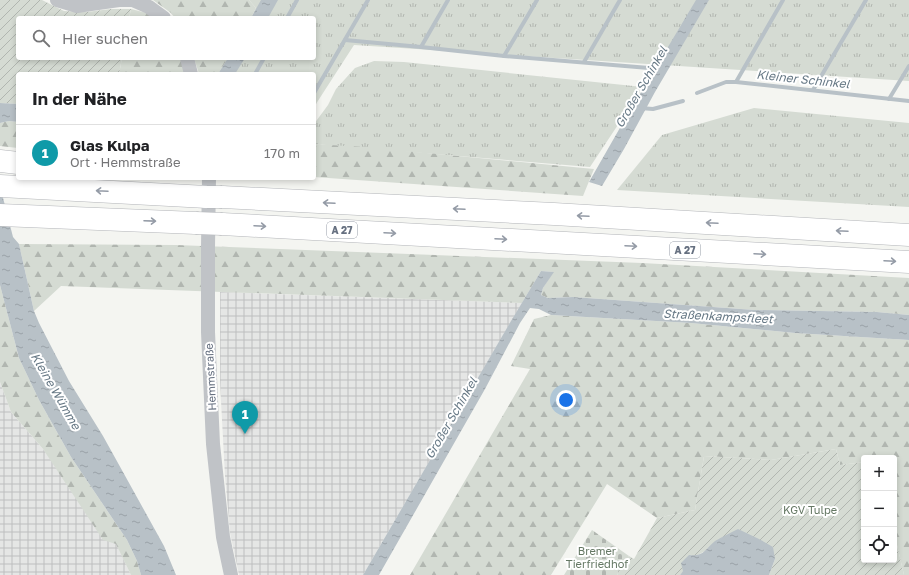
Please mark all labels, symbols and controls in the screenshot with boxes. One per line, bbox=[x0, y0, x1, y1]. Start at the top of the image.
search box bbox=[16, 16, 316, 60]
icon: search bbox=[30, 27, 52, 49]
text: Hier suchen bbox=[62, 29, 148, 47]
water label: Großer Schinkel bbox=[612, 43, 671, 130]
water label: Kleiner Schinkel bbox=[756, 67, 851, 91]
text: In der Nähe bbox=[32, 88, 127, 109]
text: Glas Kulpa bbox=[70, 136, 149, 154]
text: 1 bbox=[42, 145, 48, 161]
text: 170 m bbox=[264, 145, 300, 161]
text: Ort · Hemmstraße bbox=[70, 154, 180, 170]
one-way arrow bbox=[96, 188, 109, 195]
one-way arrow bbox=[323, 199, 336, 206]
one-way arrow bbox=[453, 206, 466, 213]
one-way arrow bbox=[577, 212, 590, 219]
one-way arrow bbox=[143, 217, 156, 225]
one-way arrow bbox=[706, 220, 719, 227]
one-way arrow bbox=[253, 222, 266, 229]
road number: A 27 bbox=[327, 222, 357, 238]
one-way arrow bbox=[836, 227, 849, 235]
one-way arrow bbox=[383, 229, 396, 237]
one-way arrow bbox=[494, 236, 507, 243]
road number: A 27 bbox=[670, 242, 700, 258]
one-way arrow bbox=[624, 243, 637, 250]
one-way arrow bbox=[753, 250, 766, 257]
one-way arrow bbox=[883, 257, 896, 265]
water label: Straßenkampsfleet bbox=[663, 306, 774, 326]
street label: Hemmstraße bbox=[202, 343, 218, 411]
water label: Kleine Wümme bbox=[28, 350, 85, 433]
water label: Großer Schinkel bbox=[422, 374, 481, 461]
your location bbox=[556, 390, 576, 410]
pin: 1 bbox=[232, 401, 258, 434]
map controls bbox=[861, 455, 897, 563]
button: + bbox=[861, 455, 897, 491]
button: − bbox=[861, 491, 897, 527]
park label: KGV Tulpe bbox=[783, 503, 837, 516]
button: locate bbox=[861, 527, 897, 563]
park label: Bremer Tierfriedhof bbox=[566, 544, 628, 570]

